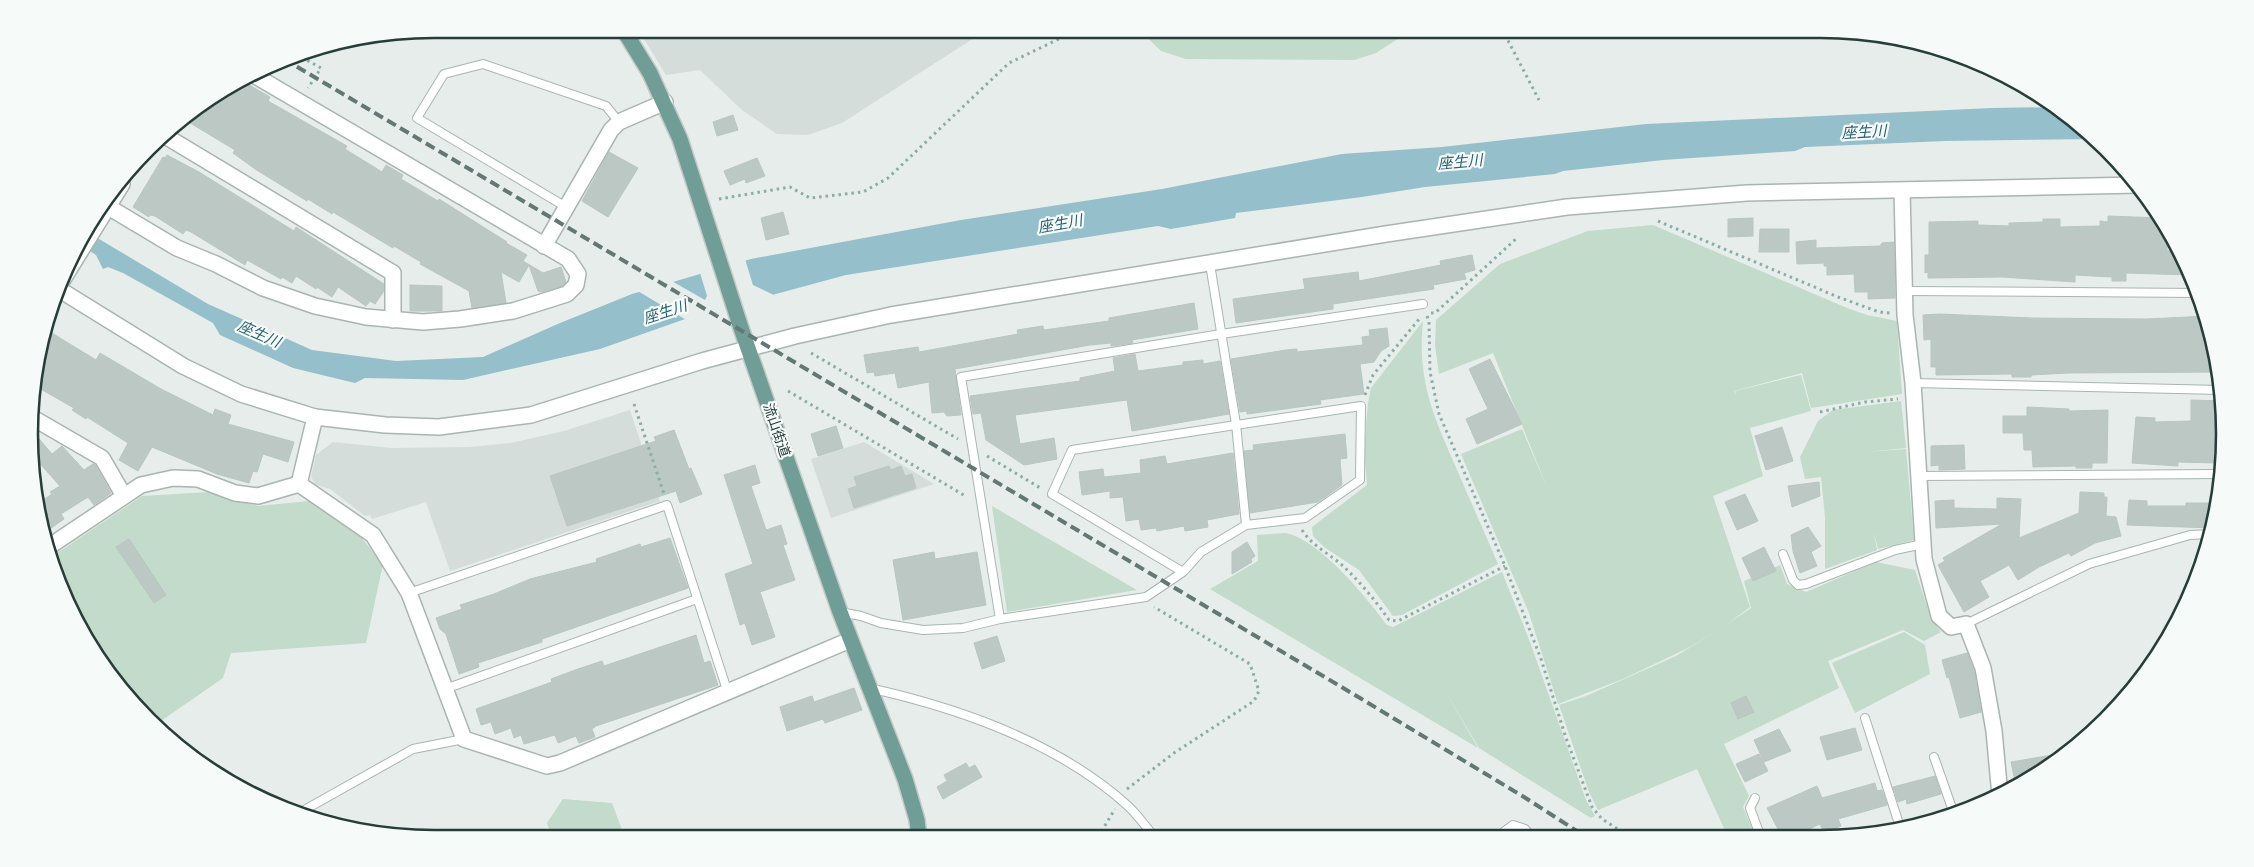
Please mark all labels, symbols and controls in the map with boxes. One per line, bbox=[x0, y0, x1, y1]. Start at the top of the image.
water label: 座生川 bbox=[1841, 120, 1889, 143]
water label: 座生川 bbox=[1437, 149, 1485, 174]
water label: 座生川 bbox=[1036, 209, 1086, 238]
water label: 座生川 bbox=[640, 294, 691, 328]
water label: 座生川 bbox=[234, 315, 286, 353]
street label: 流山街道 bbox=[759, 400, 796, 459]

